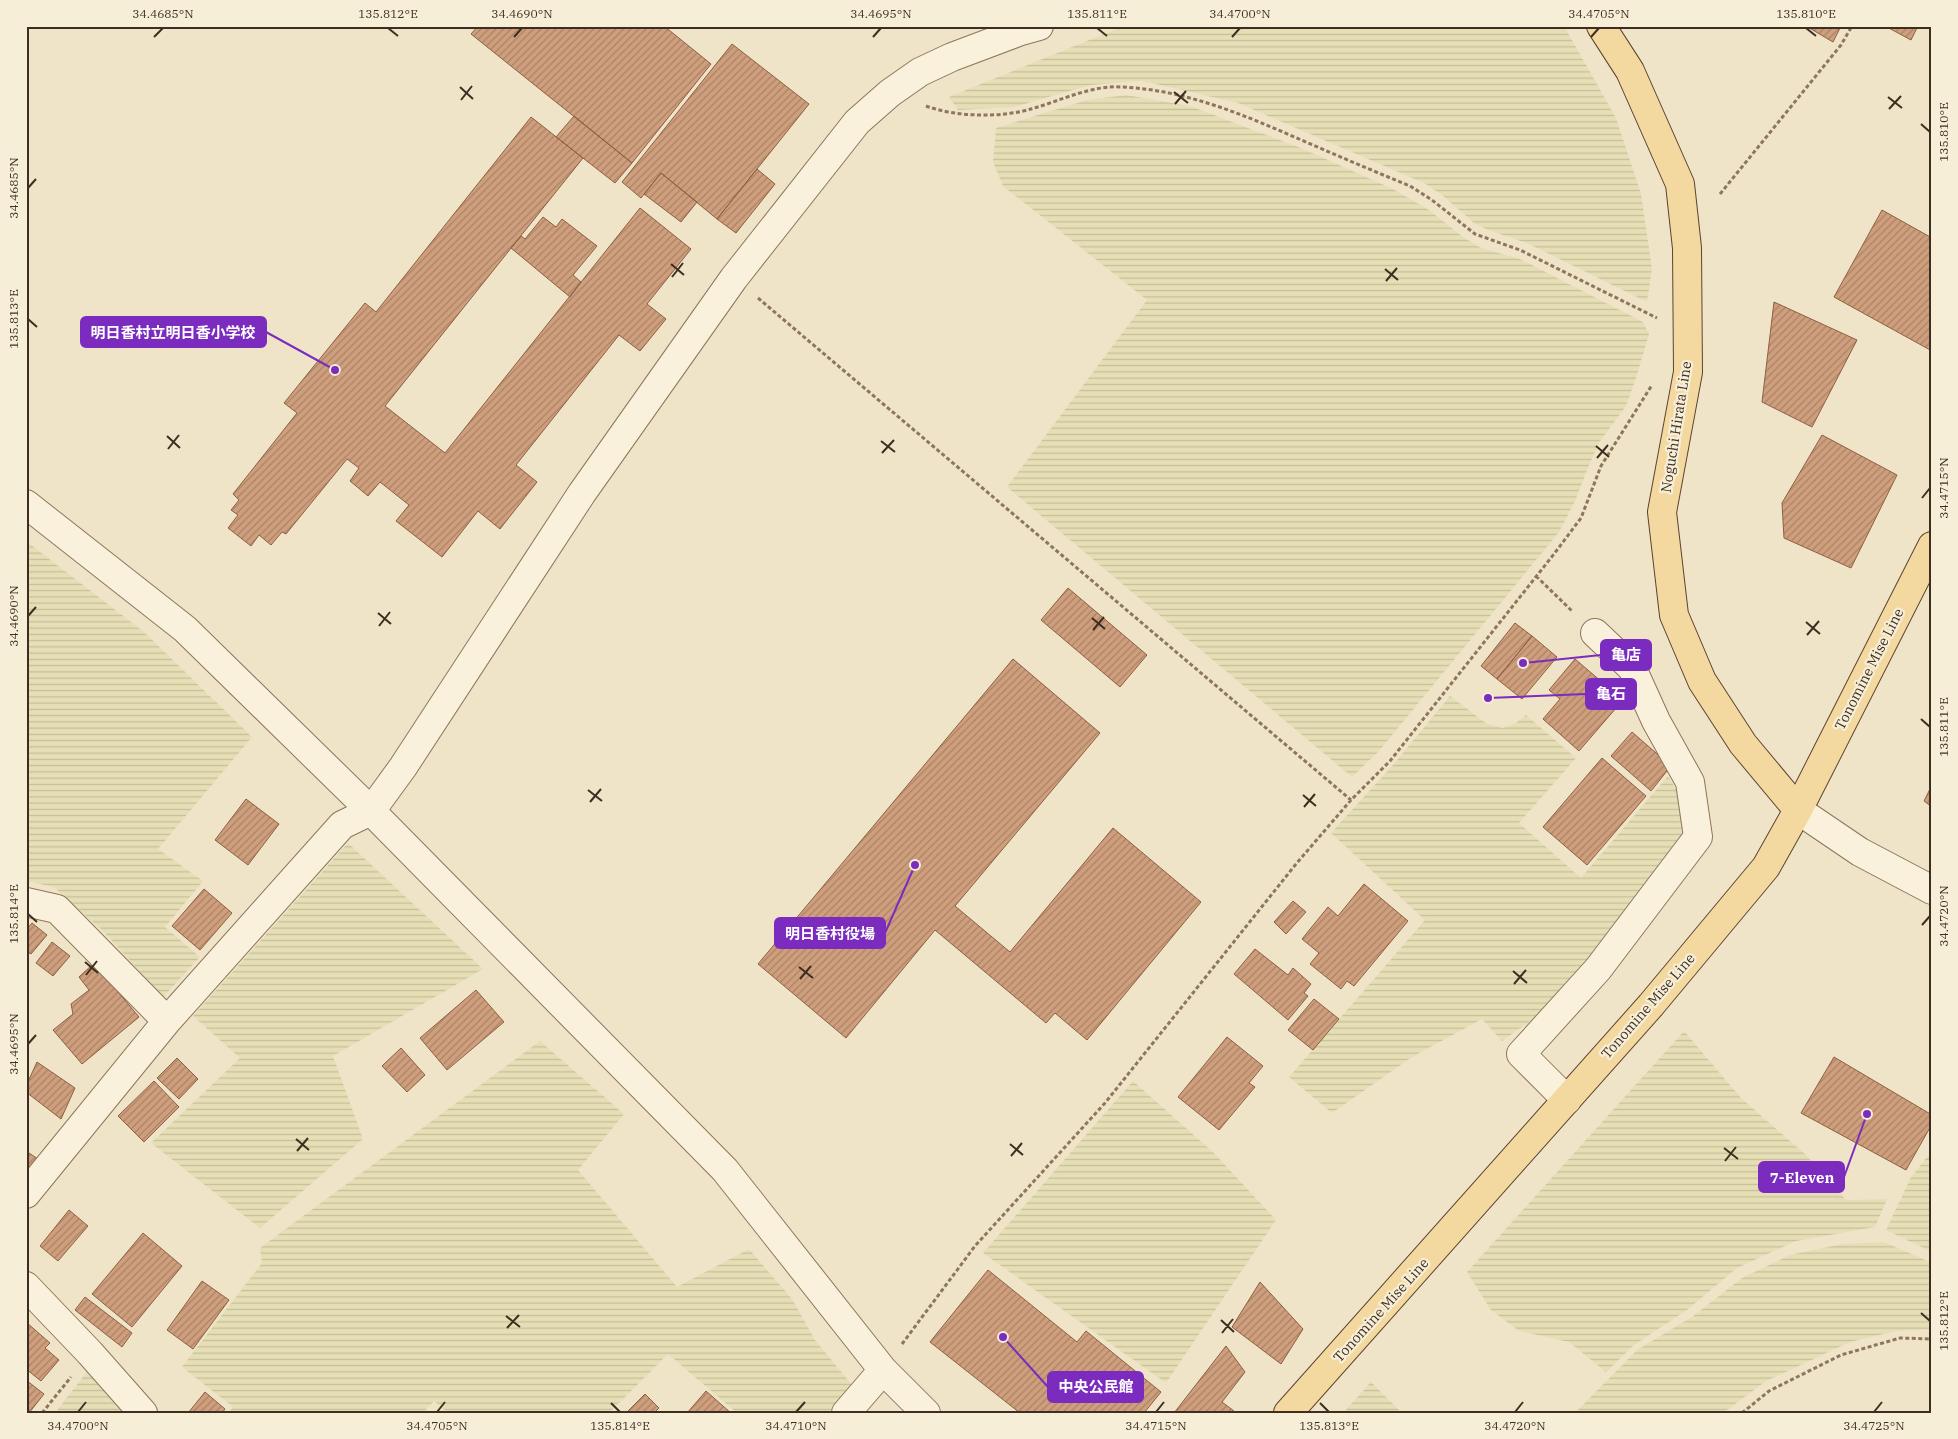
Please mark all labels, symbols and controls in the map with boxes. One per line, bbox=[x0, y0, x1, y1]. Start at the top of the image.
text: 34.4685°N bbox=[132, 6, 194, 21]
text: 135.812°E bbox=[358, 6, 418, 21]
text: 34.4690°N bbox=[491, 6, 553, 21]
text: 34.4695°N bbox=[850, 6, 912, 21]
text: 135.811°E bbox=[1067, 6, 1127, 21]
text: 34.4700°N bbox=[1209, 6, 1271, 21]
text: 34.4705°N bbox=[1568, 6, 1630, 21]
text: 135.810°E bbox=[1776, 6, 1836, 21]
text: 135.810°E bbox=[1936, 102, 1951, 162]
text: 34.4685°N bbox=[6, 157, 21, 219]
text: 135.813°E bbox=[6, 289, 21, 349]
callout: 明日香村立明日香小学校 bbox=[81, 317, 266, 347]
text: 明日香村立明日香小学校 bbox=[90, 323, 256, 342]
street label: Noguchi Hirata Line bbox=[1657, 360, 1695, 494]
text: 34.4715°N bbox=[1936, 457, 1951, 519]
text: 34.4690°N bbox=[6, 585, 21, 647]
street label: Tonomine Mise Line bbox=[1831, 605, 1907, 733]
callout: 亀店 bbox=[1601, 640, 1651, 670]
text: 亀店 bbox=[1611, 645, 1641, 664]
callout: 亀石 bbox=[1586, 679, 1636, 709]
text: 亀石 bbox=[1596, 684, 1626, 703]
text: 135.811°E bbox=[1936, 697, 1951, 757]
text: 135.814°E bbox=[6, 884, 21, 944]
text: 34.4720°N bbox=[1936, 885, 1951, 947]
callout: 明日香村役場 bbox=[775, 918, 885, 948]
text: 明日香村役場 bbox=[785, 924, 875, 943]
street label: Tonomine Mise Line bbox=[1597, 950, 1699, 1062]
text: 34.4695°N bbox=[6, 1013, 21, 1075]
callout: 7-Eleven bbox=[1759, 1162, 1844, 1192]
text: 7-Eleven bbox=[1770, 1168, 1834, 1187]
street label: Tonomine Mise Line bbox=[1329, 1254, 1433, 1366]
text: 135.812°E bbox=[1936, 1291, 1951, 1351]
callout: 中央公民館 bbox=[1048, 1372, 1143, 1402]
text: 中央公民館 bbox=[1058, 1377, 1134, 1396]
text: 34.4700°N bbox=[47, 1418, 109, 1433]
text: 34.4705°N bbox=[406, 1418, 468, 1433]
text: 135.814°E bbox=[590, 1418, 650, 1433]
text: 34.4710°N bbox=[765, 1418, 827, 1433]
text: 34.4715°N bbox=[1125, 1418, 1187, 1433]
text: 135.813°E bbox=[1299, 1418, 1359, 1433]
text: 34.4720°N bbox=[1484, 1418, 1546, 1433]
text: 34.4725°N bbox=[1843, 1418, 1905, 1433]

